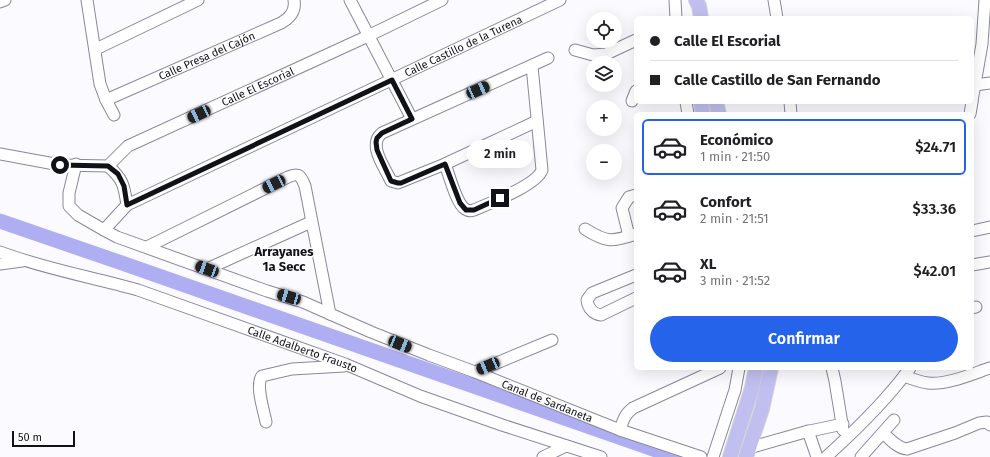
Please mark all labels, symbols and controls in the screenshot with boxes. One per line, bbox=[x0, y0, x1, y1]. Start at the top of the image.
map controls bbox=[586, 12, 622, 180]
button: locate bbox=[586, 12, 622, 48]
street label: Calle Castillo de la Turena bbox=[402, 13, 524, 80]
street label: Calle Presa del Cajón bbox=[157, 29, 257, 83]
text: Calle El Escorial bbox=[674, 32, 780, 50]
button: layers bbox=[586, 56, 622, 92]
street label: Calle El Escorial bbox=[220, 65, 296, 109]
text: Calle Castillo de San Fernando bbox=[674, 71, 880, 89]
car bbox=[465, 80, 491, 100]
button: + bbox=[586, 100, 622, 136]
car bbox=[186, 103, 212, 125]
icon: car bbox=[652, 129, 688, 165]
text: Económico bbox=[700, 131, 773, 149]
text: $24.71 bbox=[915, 138, 956, 156]
callout: 2 min bbox=[467, 140, 533, 168]
button: − bbox=[586, 144, 622, 180]
text: 2 min bbox=[484, 146, 516, 161]
text: 1 min · 21:50 bbox=[700, 149, 770, 164]
route start bbox=[51, 156, 69, 174]
car bbox=[261, 173, 287, 195]
route end bbox=[491, 189, 509, 207]
icon: car bbox=[652, 191, 688, 227]
text: Confort bbox=[700, 193, 752, 211]
text: $33.36 bbox=[912, 200, 956, 218]
text: 2 min · 21:51 bbox=[700, 211, 769, 226]
district label: Arrayanes 1a Secc bbox=[253, 244, 314, 274]
icon: car bbox=[652, 253, 688, 289]
text: XL bbox=[700, 255, 716, 273]
car bbox=[194, 259, 220, 279]
text: $42.01 bbox=[914, 262, 956, 280]
text: 3 min · 21:52 bbox=[700, 273, 770, 288]
car bbox=[276, 288, 302, 306]
button: Confirmar bbox=[650, 316, 958, 362]
street label: Calle Adalberto Frausto bbox=[246, 324, 359, 376]
car bbox=[387, 334, 413, 354]
car bbox=[475, 356, 501, 376]
street label: Canal de Sardaneta bbox=[500, 377, 594, 425]
scale bar bbox=[12, 429, 75, 448]
text: 50 m bbox=[18, 431, 42, 444]

